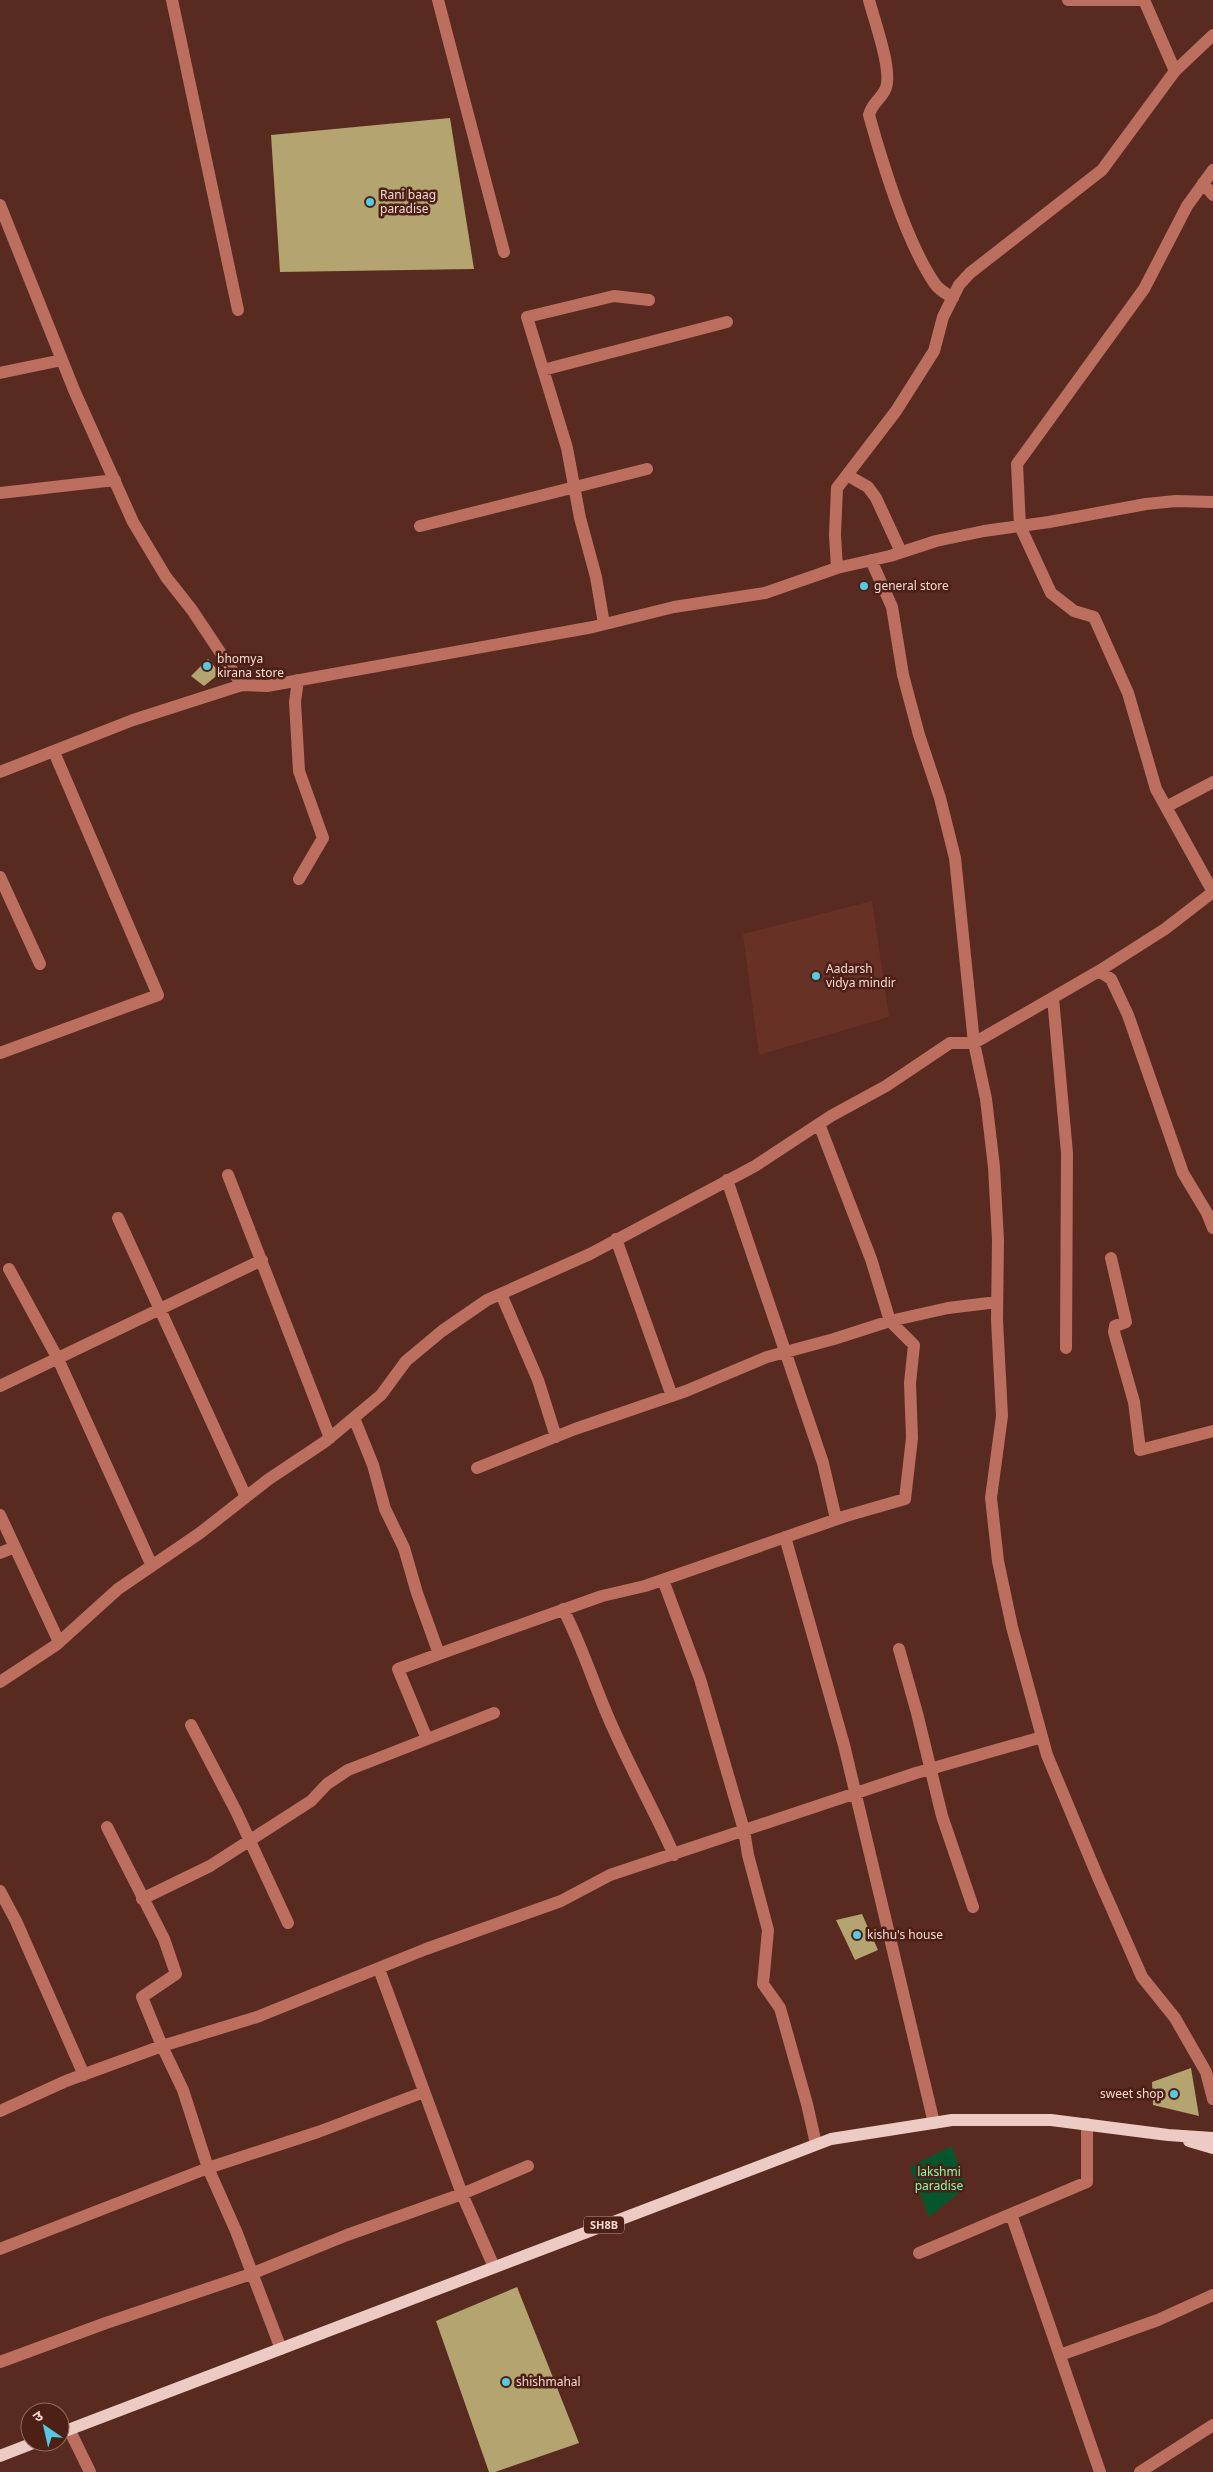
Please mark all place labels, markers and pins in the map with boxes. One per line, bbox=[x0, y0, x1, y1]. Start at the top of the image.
place label: Rani baag paradise bbox=[380, 186, 436, 217]
marker: Rani baag paradise bbox=[364, 196, 376, 208]
place label: general store bbox=[874, 577, 949, 594]
marker: general store bbox=[858, 580, 870, 592]
place label: bhomya kirana store bbox=[217, 650, 284, 681]
marker: bhomya kirana store bbox=[201, 660, 213, 672]
place label: Aadarsh vidya mindir bbox=[826, 960, 896, 991]
marker: Aadarsh vidya mindir bbox=[810, 970, 822, 982]
place label: kishu's house bbox=[867, 1926, 943, 1943]
marker: kishu's house bbox=[851, 1929, 863, 1941]
place label: sweet shop bbox=[1100, 2085, 1164, 2102]
marker: sweet shop bbox=[1168, 2088, 1180, 2100]
place label: shishmahal bbox=[516, 2373, 581, 2390]
marker: shishmahal bbox=[500, 2376, 512, 2388]

